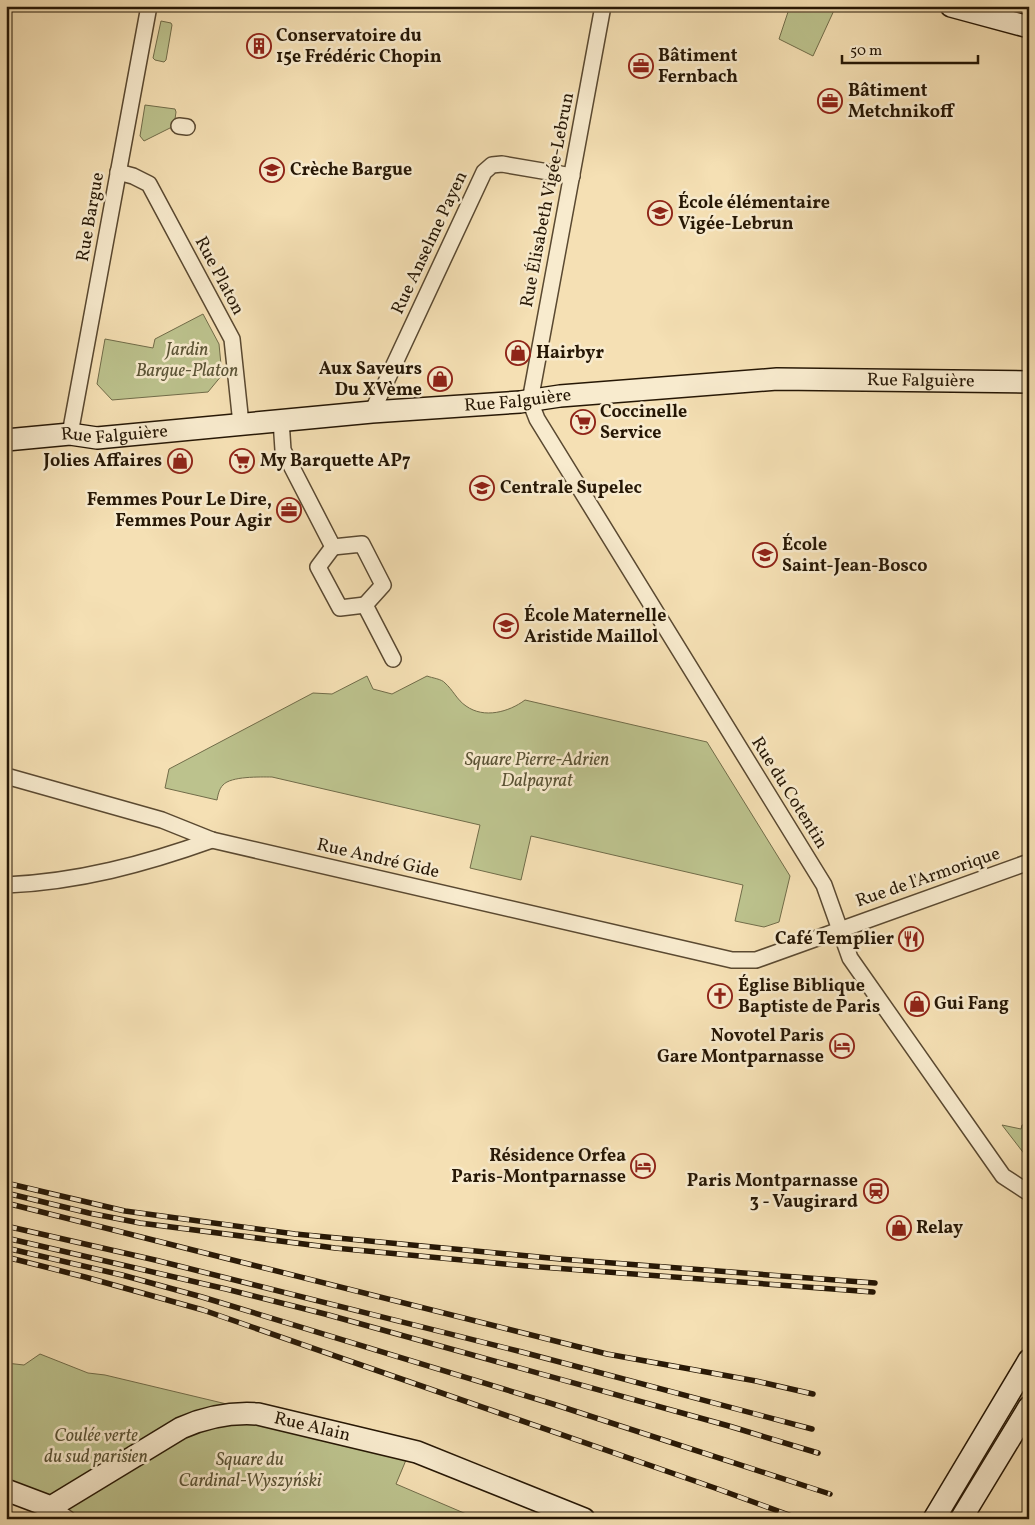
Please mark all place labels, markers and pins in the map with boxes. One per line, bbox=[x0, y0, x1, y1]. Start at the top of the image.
place label: Conservatoire du 15e Frédéric Chopin bbox=[276, 24, 442, 70]
building icon: Conservatoire du 15e Frédéric Chopin bbox=[246, 33, 272, 59]
place label: Bâtiment Fernbach bbox=[658, 44, 738, 90]
office icon: Bâtiment Fernbach bbox=[628, 53, 654, 79]
place label: Bâtiment Metchnikoff bbox=[848, 79, 955, 125]
office icon: Bâtiment Metchnikoff bbox=[817, 88, 843, 114]
school or university icon: Crèche Bargue bbox=[259, 157, 285, 183]
place label: Crèche Bargue bbox=[290, 158, 412, 183]
place label: École élémentaire Vigée-Lebrun bbox=[678, 191, 830, 237]
school or university icon: École élémentaire Vigée-Lebrun bbox=[647, 200, 673, 226]
shop icon: Hairbyr bbox=[505, 340, 531, 366]
place label: Hairbyr bbox=[536, 341, 604, 366]
place label: Aux Saveurs Du XVème bbox=[319, 357, 422, 403]
shop icon: Aux Saveurs Du XVème bbox=[427, 366, 453, 392]
place label: Coccinelle Service bbox=[600, 400, 687, 446]
supermarket icon: Coccinelle Service bbox=[570, 409, 596, 435]
shop icon: Jolies Affaires bbox=[167, 448, 193, 474]
supermarket icon: My Barquette AP7 bbox=[229, 448, 255, 474]
place label: Jolies Affaires bbox=[42, 449, 162, 474]
place label: My Barquette AP7 bbox=[260, 449, 411, 474]
school or university icon: Centrale Supelec bbox=[469, 475, 495, 501]
place label: Centrale Supelec bbox=[500, 476, 642, 501]
place label: Femmes Pour Le Dire, Femmes Pour Agir bbox=[87, 488, 272, 534]
office icon: Femmes Pour Le Dire, Femmes Pour Agir bbox=[276, 497, 302, 523]
place label: École Saint-Jean-Bosco bbox=[782, 533, 927, 579]
school or university icon: École Saint-Jean-Bosco bbox=[752, 542, 778, 568]
place label: École Maternelle Aristide Maillol bbox=[524, 604, 666, 650]
school or university icon: École Maternelle Aristide Maillol bbox=[493, 613, 519, 639]
restaurant icon: Café Templier bbox=[898, 926, 924, 952]
place label: Café Templier bbox=[775, 927, 894, 952]
place label: Église Biblique Baptiste de Paris bbox=[738, 974, 880, 1020]
church icon: Église Biblique Baptiste de Paris bbox=[707, 983, 733, 1009]
shop icon: Gui Fang bbox=[904, 991, 930, 1017]
place label: Gui Fang bbox=[934, 992, 1009, 1017]
place label: Novotel Paris Gare Montparnasse bbox=[657, 1024, 824, 1070]
hotel icon: Novotel Paris Gare Montparnasse bbox=[829, 1033, 855, 1059]
place label: Résidence Orfea Paris-Montparnasse bbox=[451, 1144, 626, 1190]
hotel icon: Résidence Orfea Paris-Montparnasse bbox=[630, 1153, 656, 1179]
place label: Paris Montparnasse 3 - Vaugirard bbox=[687, 1169, 858, 1215]
station icon: Paris Montparnasse 3 - Vaugirard bbox=[863, 1178, 889, 1204]
shop icon: Relay bbox=[886, 1215, 912, 1241]
place label: Relay bbox=[916, 1216, 963, 1241]

